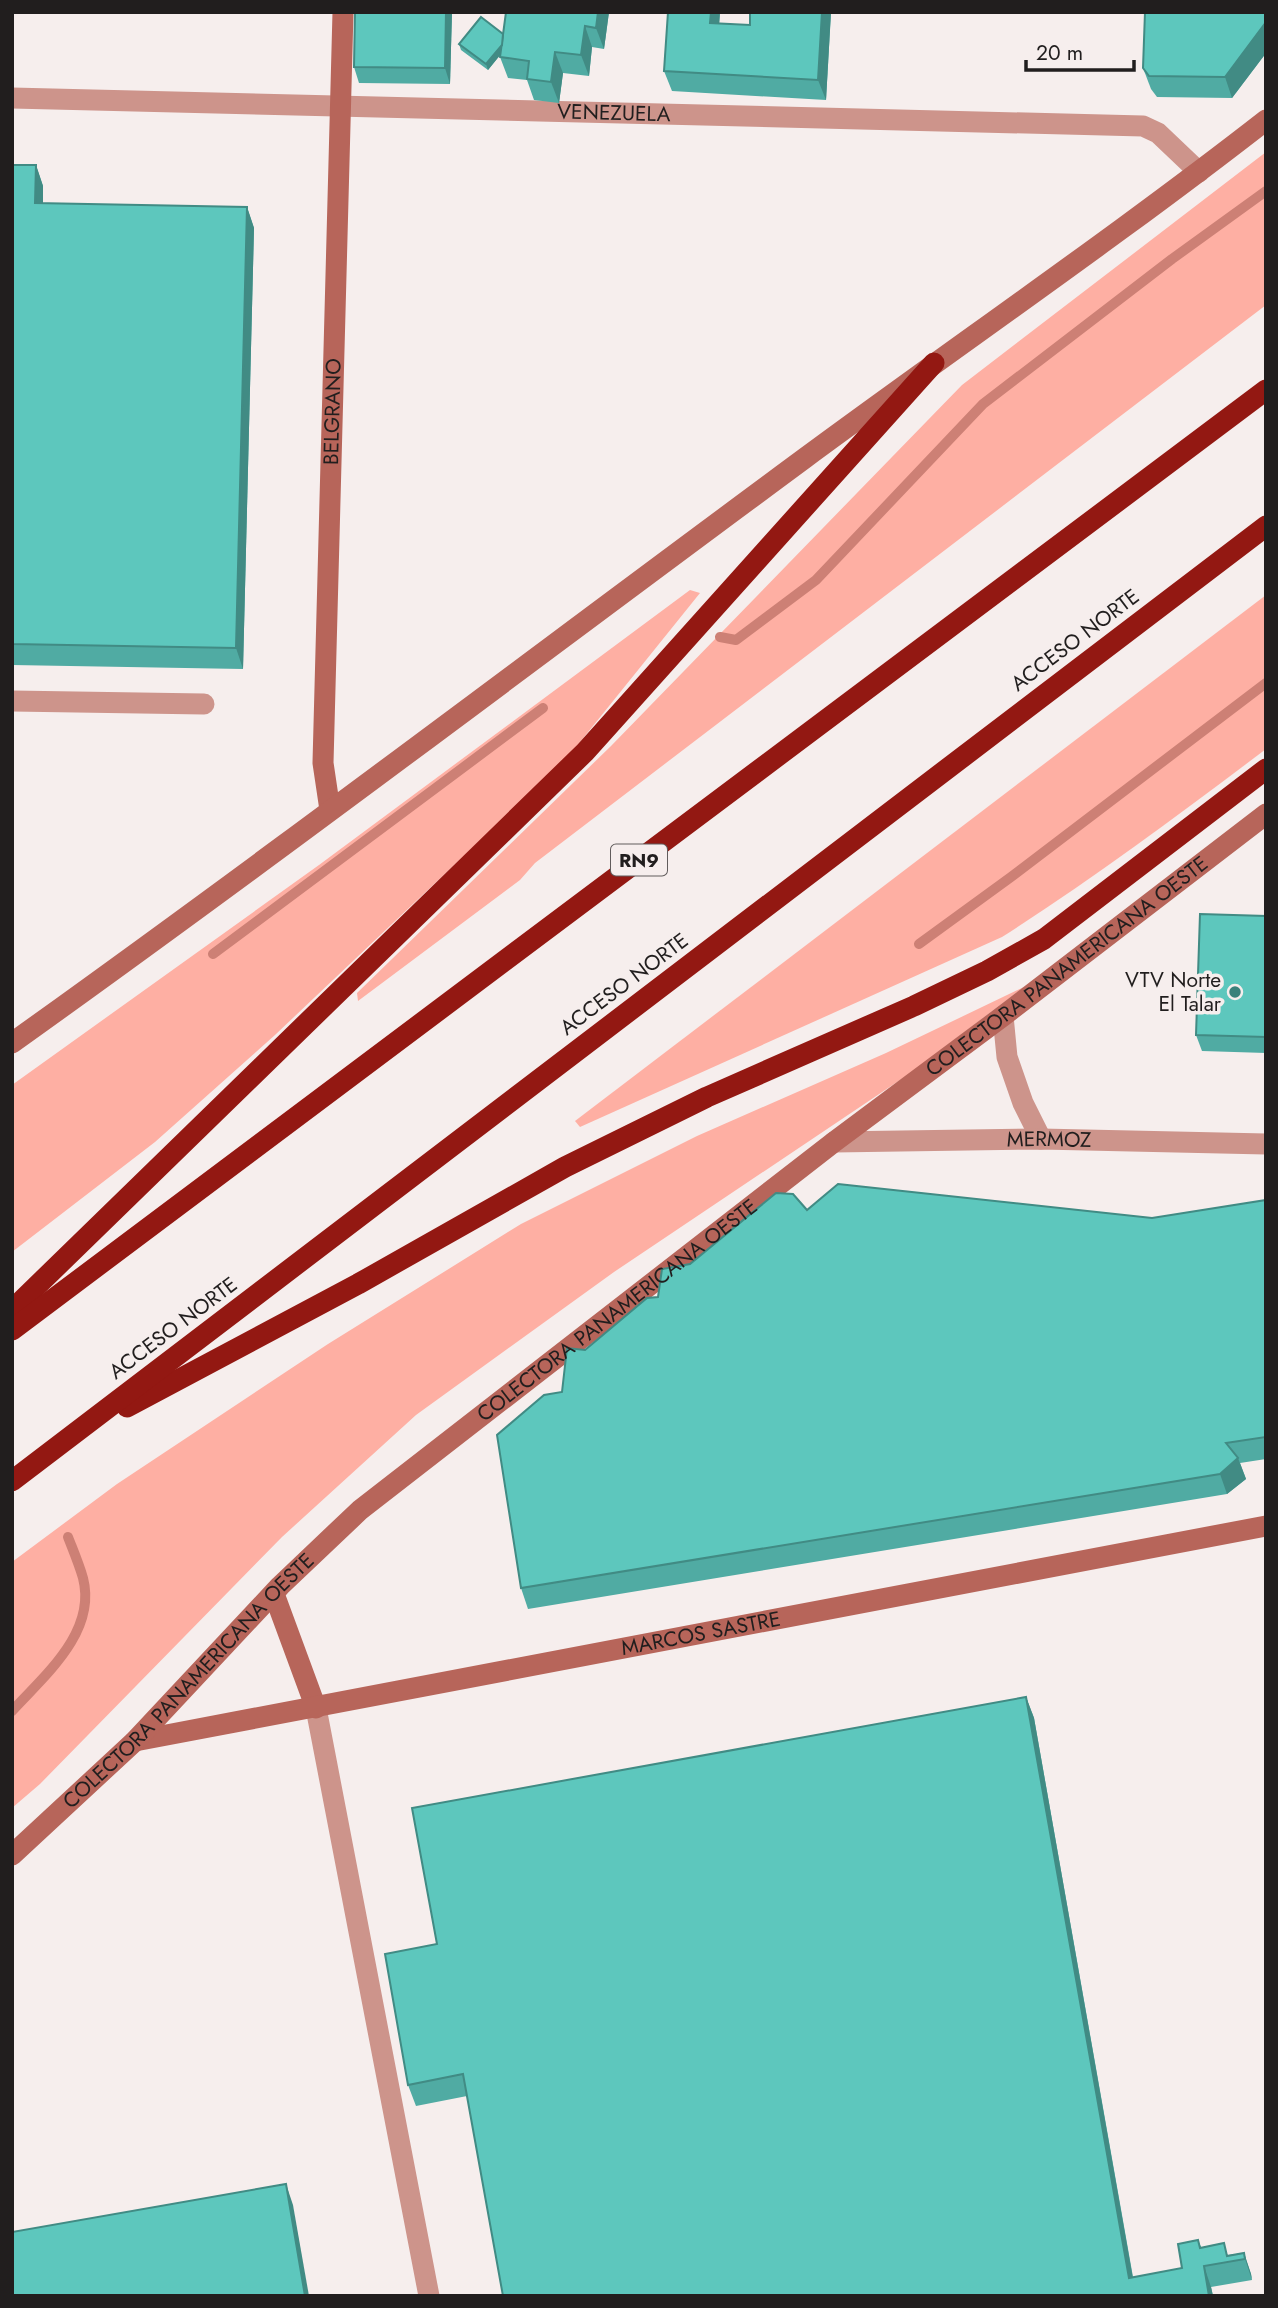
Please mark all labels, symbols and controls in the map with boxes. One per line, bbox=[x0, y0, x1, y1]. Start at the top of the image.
scale bar bbox=[1026, 28, 1134, 72]
text: 20 m bbox=[1036, 38, 1083, 68]
street label: VENEZUELA bbox=[557, 97, 671, 129]
street label: BELGRANO bbox=[316, 358, 349, 465]
street label: ACCESO NORTE bbox=[1005, 582, 1145, 698]
road number: RN9 bbox=[611, 845, 667, 876]
street label: COLECTORA PANAMERICANA OESTE bbox=[919, 849, 1214, 1084]
street label: ACCESO NORTE bbox=[554, 926, 694, 1042]
place label: VTV Norte El Talar bbox=[1125, 965, 1222, 1019]
marker: VTV Norte El Talar bbox=[1227, 984, 1243, 1000]
street label: MERMOZ bbox=[1006, 1124, 1092, 1155]
street label: COLECTORA PANAMERICANA OESTE bbox=[471, 1192, 764, 1429]
street label: ACCESO NORTE bbox=[103, 1270, 243, 1386]
street label: COLECTORA PANAMERICANA OESTE bbox=[56, 1546, 321, 1816]
street label: MARCOS SASTRE bbox=[619, 1604, 783, 1663]

